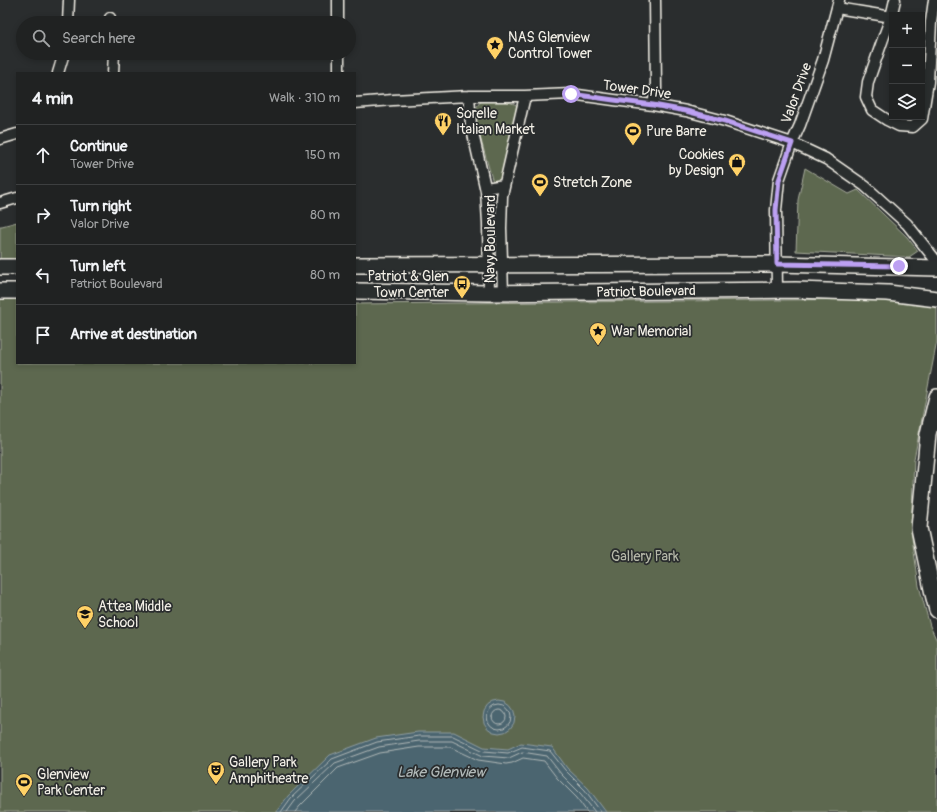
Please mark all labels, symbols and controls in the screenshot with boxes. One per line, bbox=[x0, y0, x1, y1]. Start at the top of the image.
map controls bbox=[889, 12, 925, 120]
button: + bbox=[889, 12, 925, 48]
search box bbox=[16, 16, 356, 60]
icon: search bbox=[30, 27, 52, 49]
text: Search here bbox=[62, 29, 135, 48]
place label: NAS Glenview Control Tower bbox=[508, 29, 592, 62]
place icon: NAS Glenview Control Tower bbox=[485, 35, 505, 60]
button: − bbox=[889, 48, 925, 84]
street label: Valor Drive bbox=[778, 60, 815, 126]
street label: Tower Drive bbox=[602, 76, 672, 103]
button: layers bbox=[889, 84, 925, 120]
route start bbox=[562, 85, 580, 103]
text: 4 min bbox=[32, 88, 73, 109]
text: Walk · 310 m bbox=[269, 90, 340, 106]
place label: Sorelle Italian Market bbox=[456, 105, 535, 138]
restaurant icon: Sorelle Italian Market bbox=[433, 111, 453, 136]
sports icon: Pure Barre bbox=[623, 121, 643, 146]
place label: Pure Barre bbox=[646, 123, 707, 140]
text: Continue bbox=[70, 137, 128, 156]
icon: ahead bbox=[32, 144, 54, 166]
place label: Cookies by Design bbox=[669, 146, 725, 179]
text: 150 m bbox=[305, 147, 340, 163]
shop icon: Cookies by Design bbox=[727, 152, 747, 177]
text: Tower Drive bbox=[70, 156, 134, 172]
sports icon: Stretch Zone bbox=[530, 172, 550, 197]
place label: Stretch Zone bbox=[553, 174, 632, 191]
street label: Navy Boulevard bbox=[482, 195, 499, 283]
text: Turn right bbox=[70, 197, 131, 216]
icon: right bbox=[32, 204, 54, 226]
text: 80 m bbox=[310, 207, 340, 223]
text: Valor Drive bbox=[70, 216, 129, 232]
text: Turn left bbox=[70, 257, 126, 276]
route end bbox=[890, 257, 908, 275]
icon: left bbox=[32, 264, 54, 286]
text: 80 m bbox=[310, 267, 340, 283]
place label: Patriot & Glen Town Center bbox=[368, 268, 449, 301]
bus stop icon: Patriot & Glen Town Center bbox=[452, 274, 472, 299]
text: Patriot Boulevard bbox=[70, 276, 163, 292]
street label: Patriot Boulevard bbox=[596, 282, 696, 301]
place icon: War Memorial bbox=[588, 321, 608, 346]
place label: War Memorial bbox=[611, 323, 692, 340]
icon: arrive bbox=[32, 324, 54, 346]
text: Arrive at destination bbox=[70, 325, 197, 344]
park label: Gallery Park bbox=[611, 548, 679, 565]
place label: Attea Middle School bbox=[98, 598, 171, 631]
school or university icon: Attea Middle School bbox=[75, 604, 95, 629]
place label: Gallery Park Amphitheatre bbox=[229, 754, 309, 787]
theatre icon: Gallery Park Amphitheatre bbox=[206, 760, 226, 785]
water label: Lake Glenview bbox=[397, 763, 488, 782]
place label: Glenview Park Center bbox=[37, 766, 105, 799]
sports icon: Glenview Park Center bbox=[14, 772, 34, 797]

